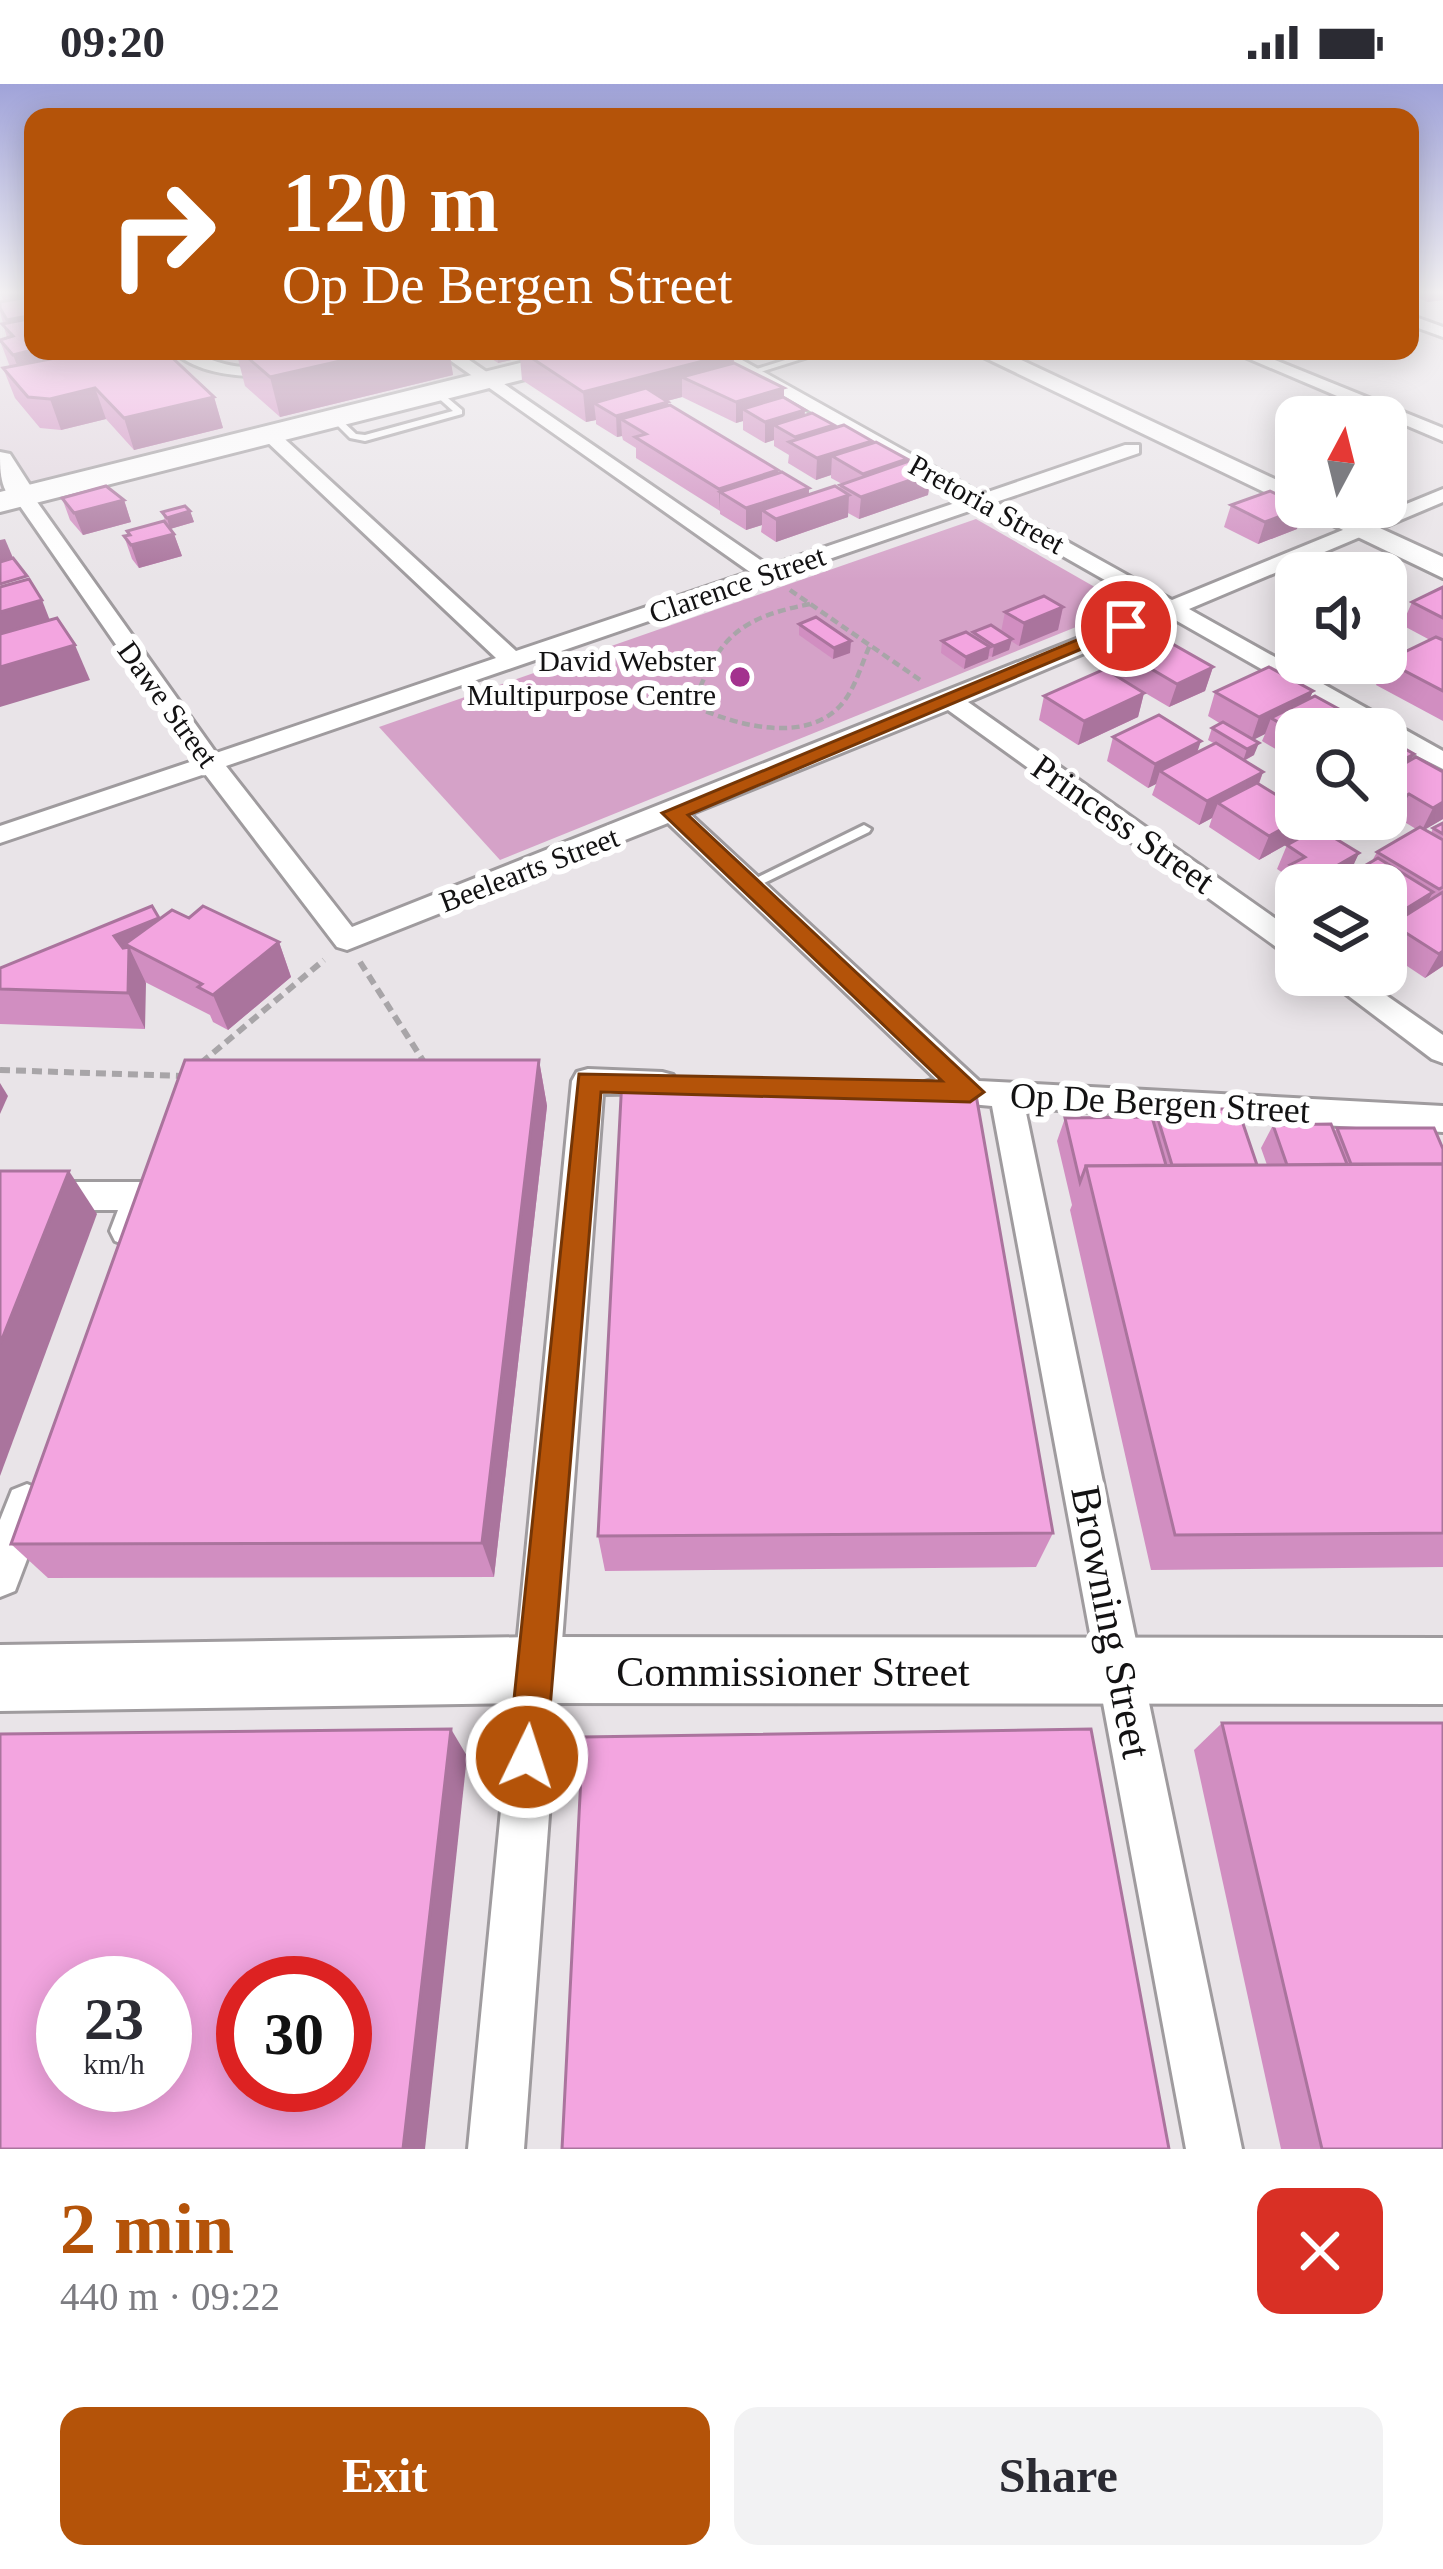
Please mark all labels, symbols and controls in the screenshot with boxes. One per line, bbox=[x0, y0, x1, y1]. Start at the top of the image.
text: 09:20 bbox=[60, 17, 165, 67]
icon: right bbox=[84, 156, 240, 312]
text: 120 m bbox=[282, 156, 499, 249]
text: Op De Bergen Street bbox=[282, 255, 732, 315]
north arrow bbox=[1275, 396, 1407, 528]
map controls bbox=[1275, 396, 1407, 996]
street label: Pretoria Street bbox=[904, 448, 1071, 561]
street label: Clarence Street bbox=[645, 538, 830, 630]
button: sound bbox=[1275, 552, 1407, 684]
pin bbox=[1075, 575, 1177, 677]
icon: arrive bbox=[1093, 593, 1159, 659]
street label: Dawe Street bbox=[111, 635, 225, 774]
place label: David Webster Multipurpose Centre bbox=[467, 644, 716, 711]
marker: David Webster Multipurpose Centre bbox=[727, 664, 753, 690]
button: search bbox=[1275, 708, 1407, 840]
street label: Princess Street bbox=[1024, 747, 1222, 901]
street label: Beelearts Street bbox=[435, 819, 624, 918]
button: layers bbox=[1275, 864, 1407, 996]
street label: Op De Bergen Street bbox=[1009, 1075, 1311, 1131]
street label: Browning Street bbox=[1062, 1482, 1160, 1762]
street label: Commissioner Street bbox=[616, 1649, 970, 1695]
position arrow bbox=[464, 1694, 590, 1820]
speed limit sign: 30 bbox=[216, 1956, 372, 2112]
text: 23 bbox=[84, 1986, 144, 2052]
text: km/h bbox=[83, 2047, 145, 2080]
button: close bbox=[1257, 2188, 1383, 2314]
text: 2 min bbox=[60, 2189, 234, 2269]
text: 440 m · 09:22 bbox=[60, 2275, 280, 2318]
button: Exit bbox=[60, 2407, 710, 2545]
button: Share bbox=[734, 2407, 1383, 2545]

